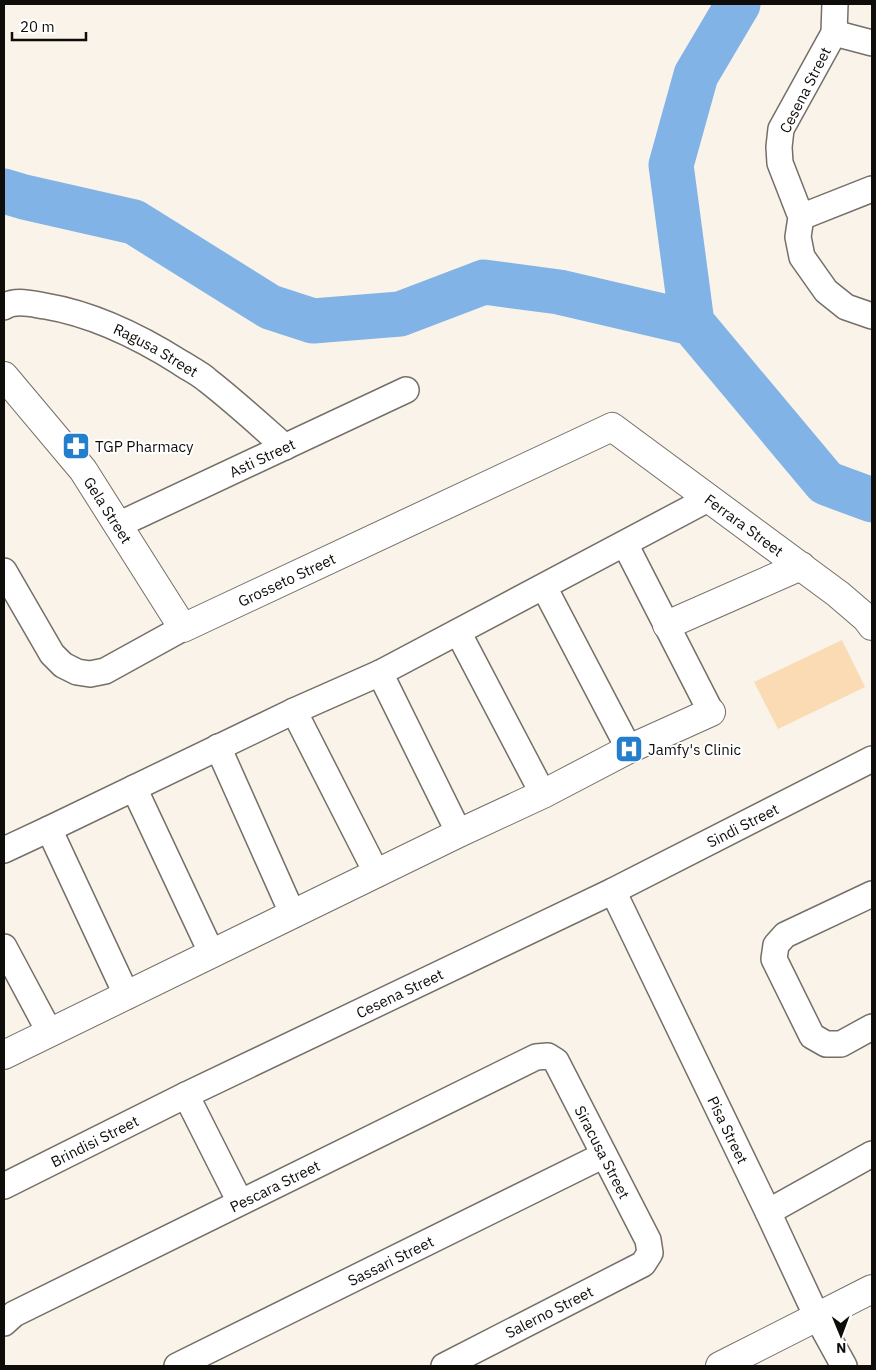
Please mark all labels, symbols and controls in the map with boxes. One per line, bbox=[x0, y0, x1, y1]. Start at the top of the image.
scale bar bbox=[12, 10, 86, 42]
text: 20 m bbox=[20, 17, 55, 36]
street label: Cesena Street bbox=[775, 44, 835, 136]
street label: Ragusa Street bbox=[111, 319, 202, 381]
pharmacy icon: TGP Pharmacy bbox=[61, 431, 91, 461]
street label: Asti Street bbox=[226, 434, 298, 481]
place label: TGP Pharmacy bbox=[95, 437, 194, 456]
street label: Gela Street bbox=[80, 473, 136, 547]
street label: Ferrara Street bbox=[701, 489, 788, 560]
street label: Grosseto Street bbox=[235, 549, 338, 611]
hospital icon: Jamfy's Clinic bbox=[614, 734, 644, 764]
place label: Jamfy's Clinic bbox=[648, 740, 741, 759]
street label: Sindi Street bbox=[703, 799, 782, 851]
street label: Cesena Street bbox=[353, 964, 446, 1022]
street label: Pisa Street bbox=[704, 1093, 753, 1167]
street label: Siracusa Street bbox=[571, 1102, 635, 1202]
street label: Brindisi Street bbox=[47, 1111, 141, 1171]
street label: Pescara Street bbox=[226, 1155, 323, 1216]
street label: Sassari Street bbox=[344, 1231, 436, 1290]
street label: Salerno Street bbox=[502, 1282, 596, 1342]
north arrow bbox=[816, 1310, 866, 1360]
text: N bbox=[836, 1339, 846, 1357]

